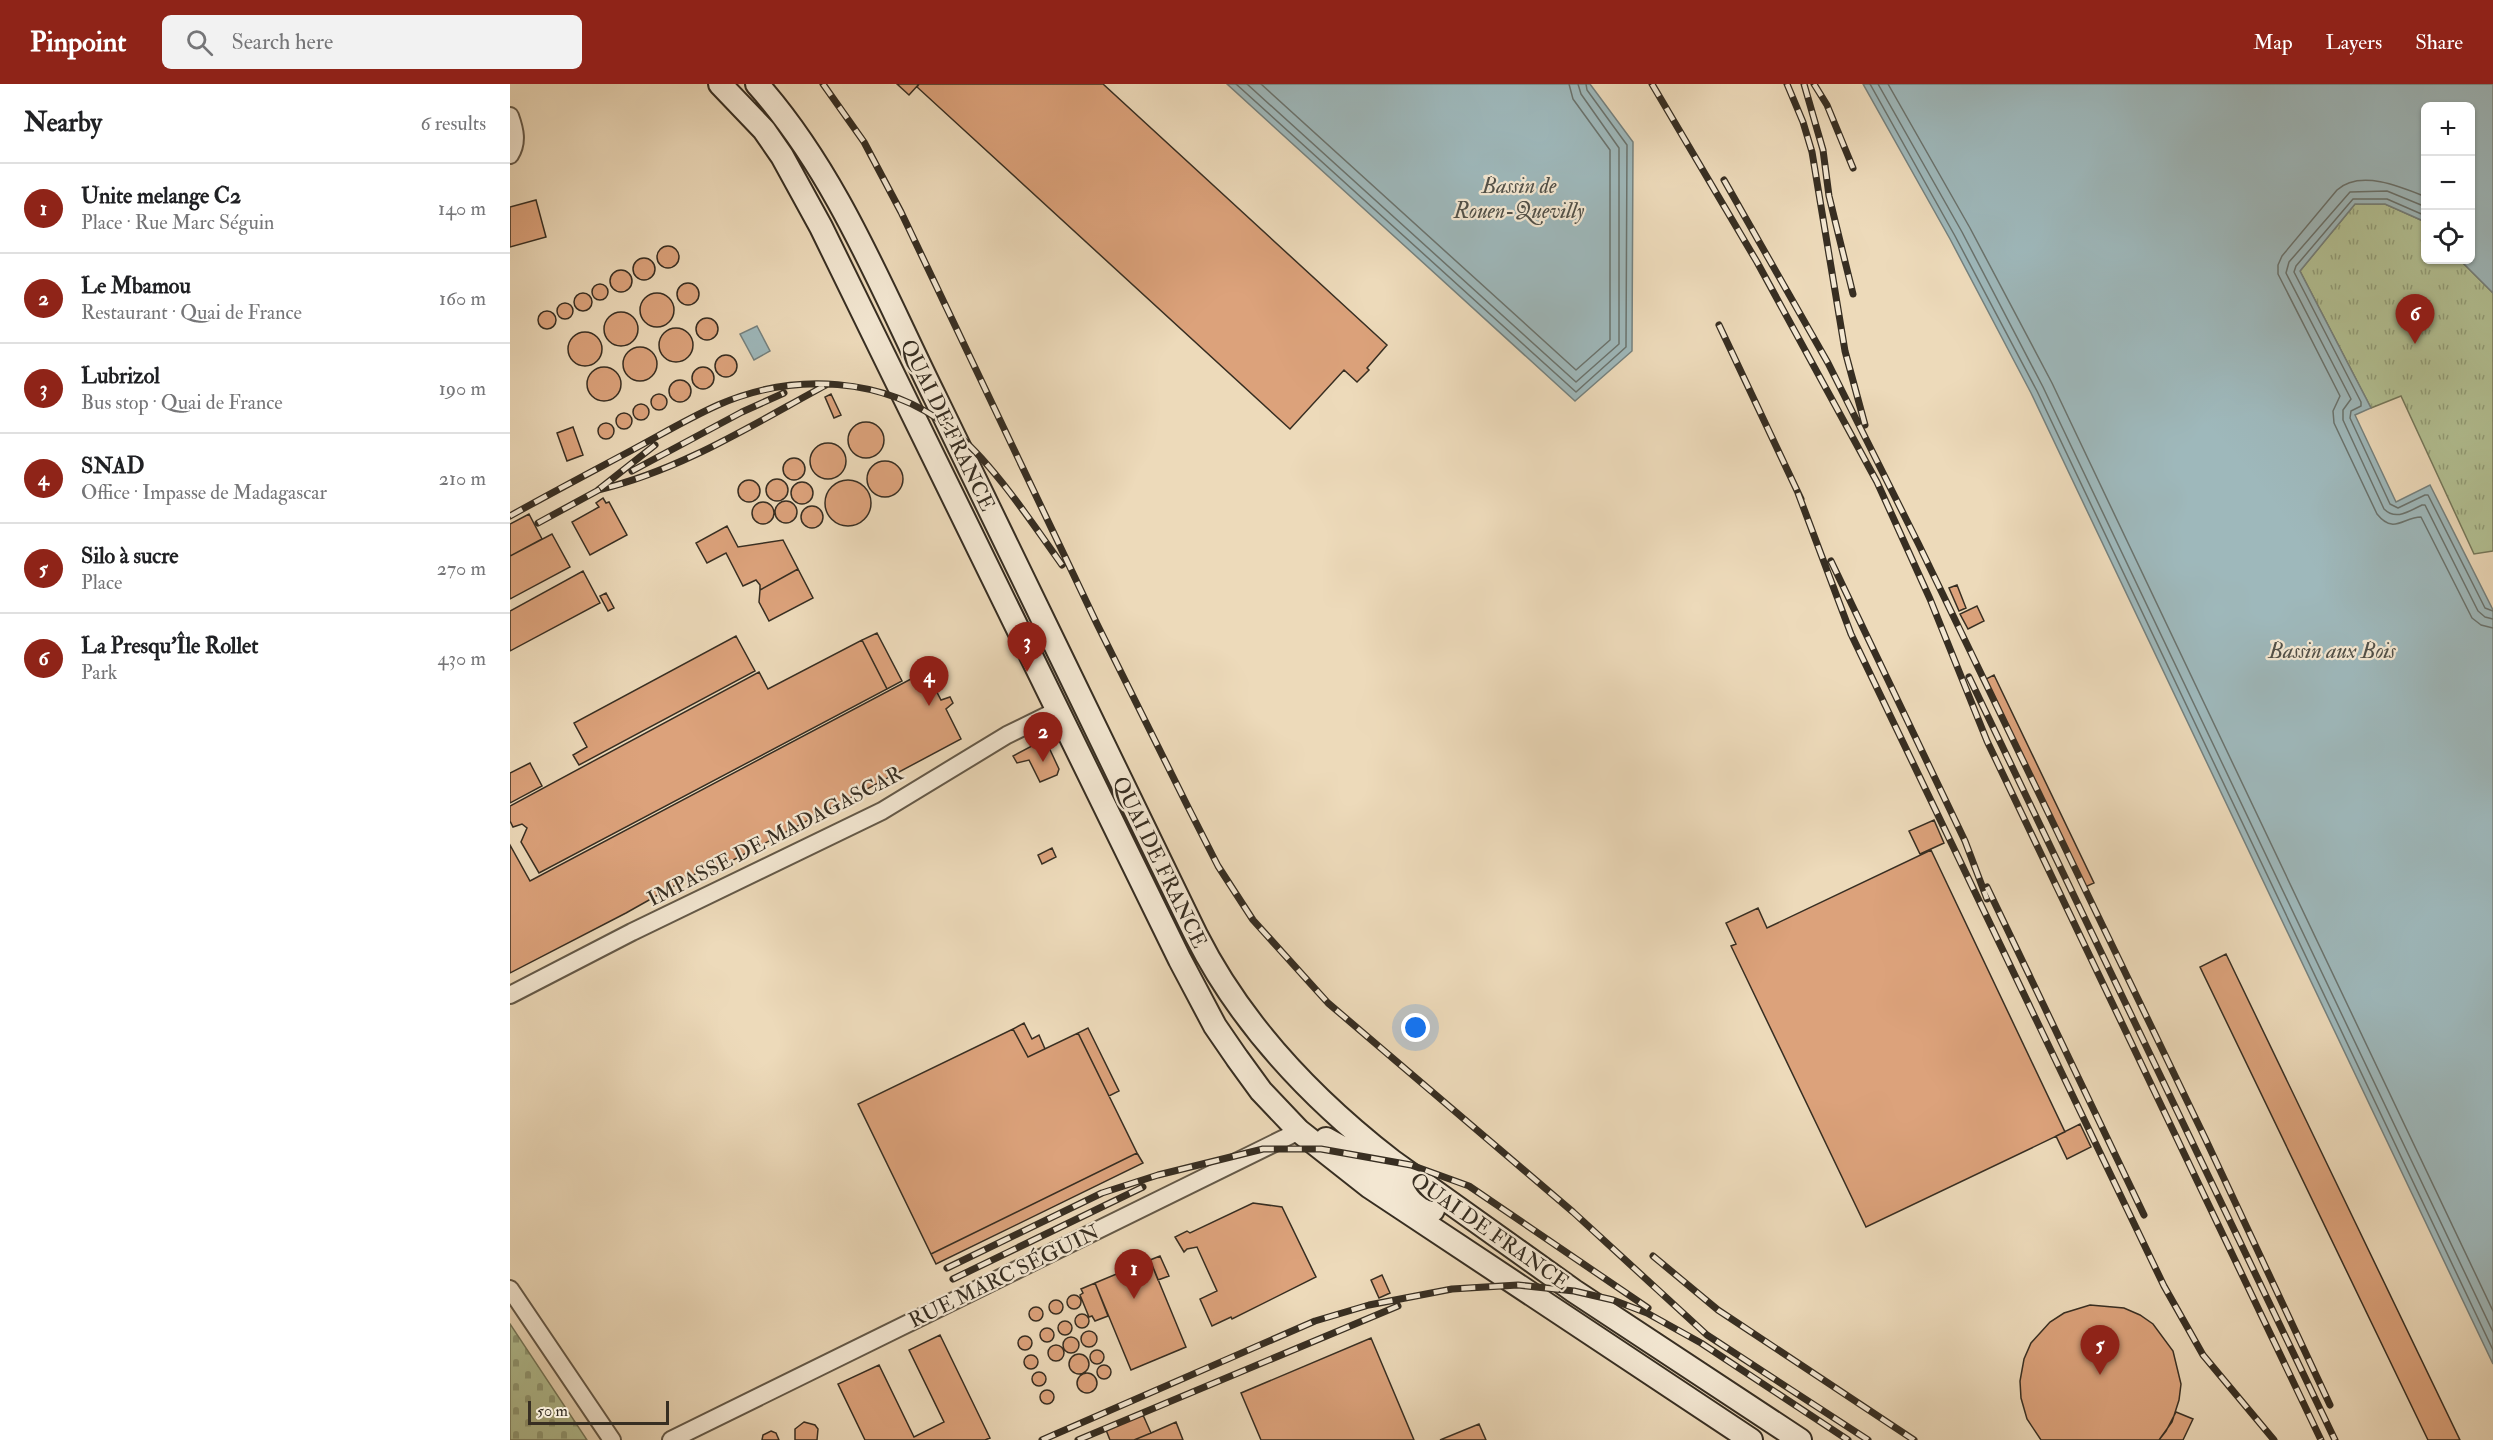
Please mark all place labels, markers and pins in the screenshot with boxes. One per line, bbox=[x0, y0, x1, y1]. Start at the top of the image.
pin: 6 bbox=[2396, 294, 2434, 344]
pin: 3 bbox=[1008, 622, 1046, 672]
pin: 4 bbox=[910, 656, 948, 706]
pin: 2 bbox=[1024, 712, 1062, 762]
pin: 1 bbox=[1114, 1250, 1154, 1299]
pin: 5 bbox=[2080, 1326, 2120, 1375]

